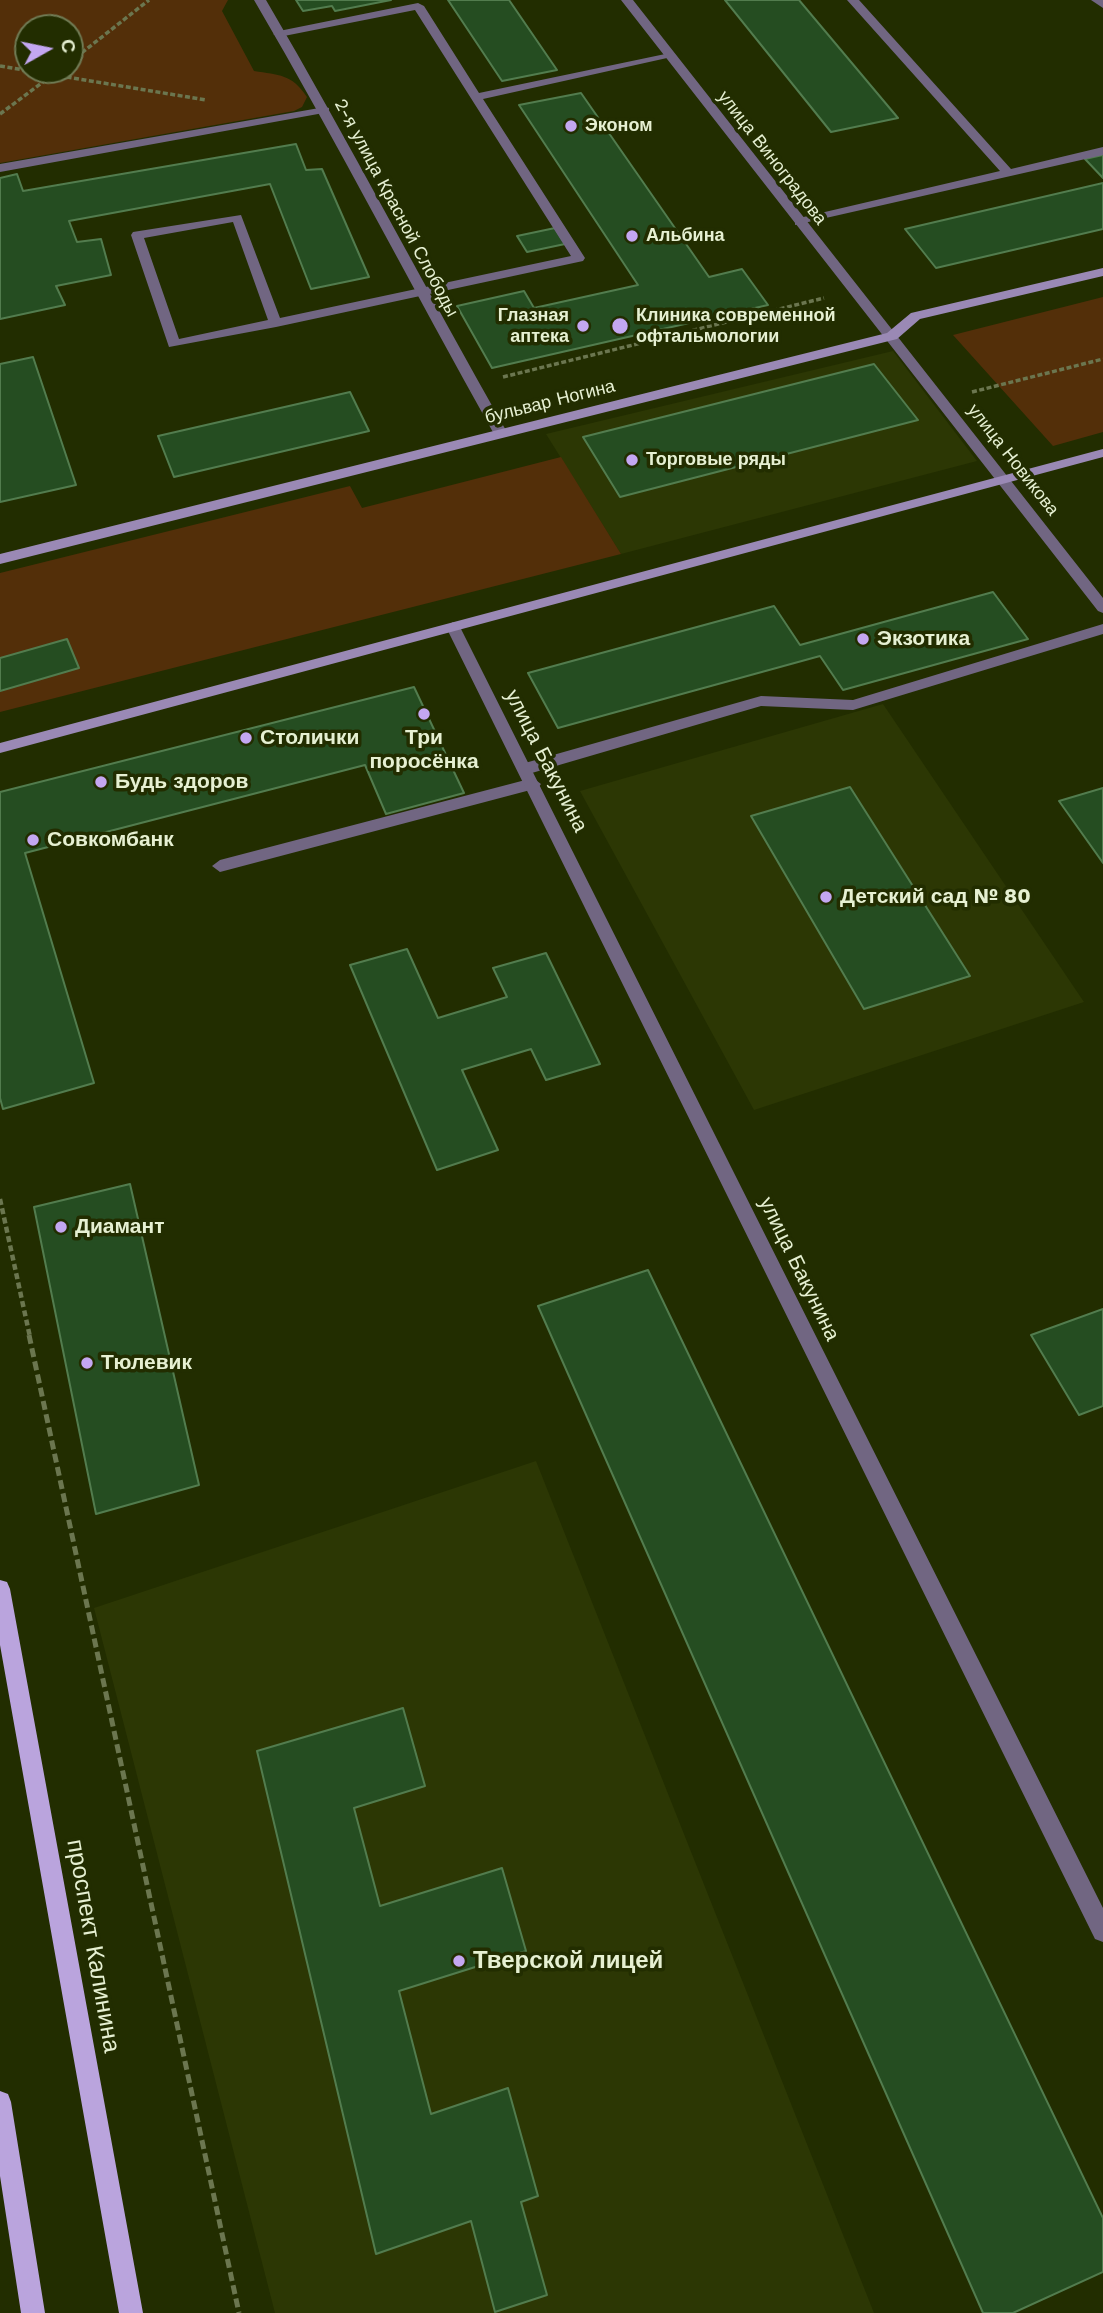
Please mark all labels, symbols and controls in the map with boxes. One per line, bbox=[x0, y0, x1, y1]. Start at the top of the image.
north arrow bbox=[14, 14, 84, 84]
text: С bbox=[56, 37, 81, 55]
street label: улица Виноградова bbox=[713, 87, 831, 229]
street label: 2-я улица Красной Слободы bbox=[329, 95, 463, 321]
place label: Эконом bbox=[585, 115, 653, 137]
marker: Эконом bbox=[563, 118, 579, 134]
place label: Альбина bbox=[646, 225, 725, 247]
marker: Альбина bbox=[624, 228, 640, 244]
place label: Глазная аптека bbox=[498, 305, 569, 348]
place label: Клиника современной офтальмологии bbox=[636, 305, 836, 348]
marker: Клиника современной офтальмологии bbox=[610, 316, 630, 336]
marker: Глазная аптека bbox=[575, 318, 591, 334]
street label: бульвар Ногина bbox=[483, 375, 617, 429]
street label: улица Новикова bbox=[963, 400, 1063, 520]
place label: Торговые ряды bbox=[646, 449, 786, 471]
marker: Торговые ряды bbox=[624, 452, 640, 468]
place label: Экзотика bbox=[877, 626, 970, 652]
marker: Экзотика bbox=[855, 631, 871, 647]
street label: улица Бакунина bbox=[499, 685, 593, 837]
marker: Три поросёнка bbox=[416, 706, 432, 722]
place label: Столички bbox=[260, 725, 359, 751]
place label: Три поросёнка bbox=[369, 725, 479, 775]
marker: Столички bbox=[238, 730, 254, 746]
place label: Будь здоров bbox=[115, 769, 248, 795]
marker: Будь здоров bbox=[93, 774, 109, 790]
place label: Совкомбанк bbox=[47, 827, 174, 853]
marker: Совкомбанк bbox=[25, 832, 41, 848]
place label: Детский сад № 80 bbox=[840, 884, 1031, 910]
marker: Детский сад № 80 bbox=[818, 889, 834, 905]
street label: улица Бакунина bbox=[753, 1193, 845, 1345]
place label: Диамант bbox=[75, 1214, 164, 1240]
marker: Диамант bbox=[53, 1219, 69, 1235]
place label: Тюлевик bbox=[101, 1350, 192, 1376]
marker: Тюлевик bbox=[79, 1355, 95, 1371]
street label: проспект Калинина bbox=[60, 1837, 126, 2055]
place label: Тверской лицей bbox=[473, 1947, 663, 1975]
marker: Тверской лицей bbox=[451, 1953, 467, 1969]

